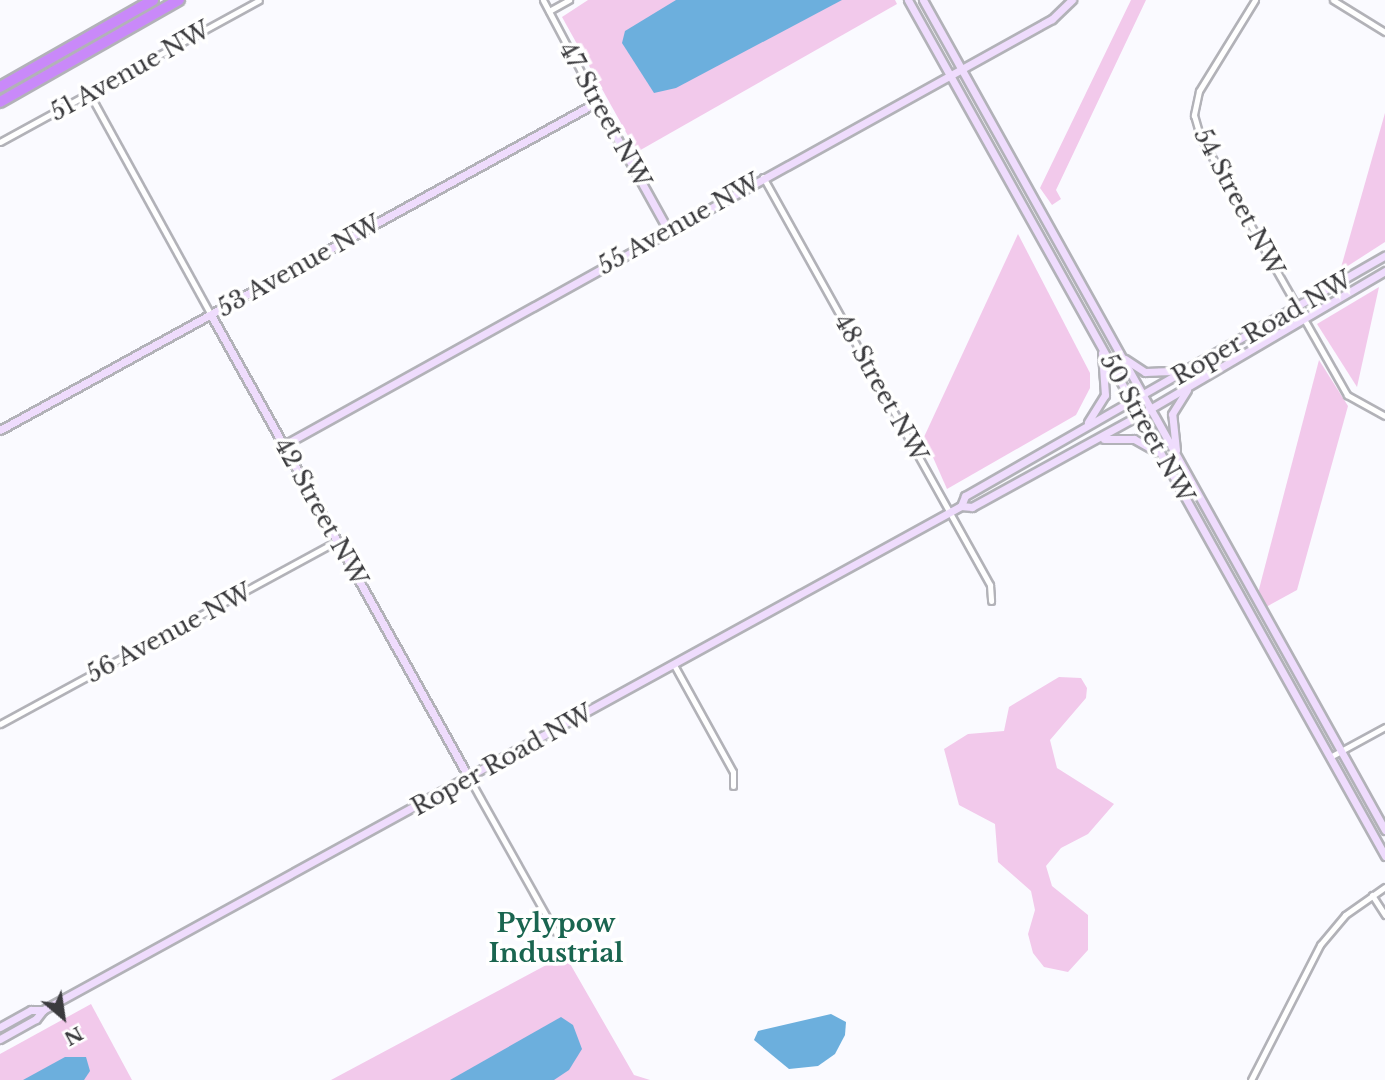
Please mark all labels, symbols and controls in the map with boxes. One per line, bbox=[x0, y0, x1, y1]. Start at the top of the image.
street label: 51 Avenue NW bbox=[45, 15, 215, 127]
street label: 47 Street NW bbox=[553, 37, 657, 193]
street label: 54 Street NW bbox=[1188, 123, 1290, 281]
street label: 55 Avenue NW bbox=[592, 167, 766, 281]
street label: 53 Avenue NW bbox=[212, 209, 386, 323]
street label: Roper Road NW bbox=[1167, 265, 1357, 391]
street label: 48 Street NW bbox=[829, 309, 933, 467]
street label: 50 Street NW bbox=[1094, 348, 1200, 508]
street label: 42 Street NW bbox=[268, 433, 374, 591]
street label: 56 Avenue NW bbox=[81, 577, 257, 689]
street label: Roper Road NW bbox=[406, 698, 598, 822]
district label: Pylypow Industrial bbox=[488, 908, 624, 970]
north arrow bbox=[28, 982, 98, 1052]
text: N bbox=[60, 1021, 87, 1050]

